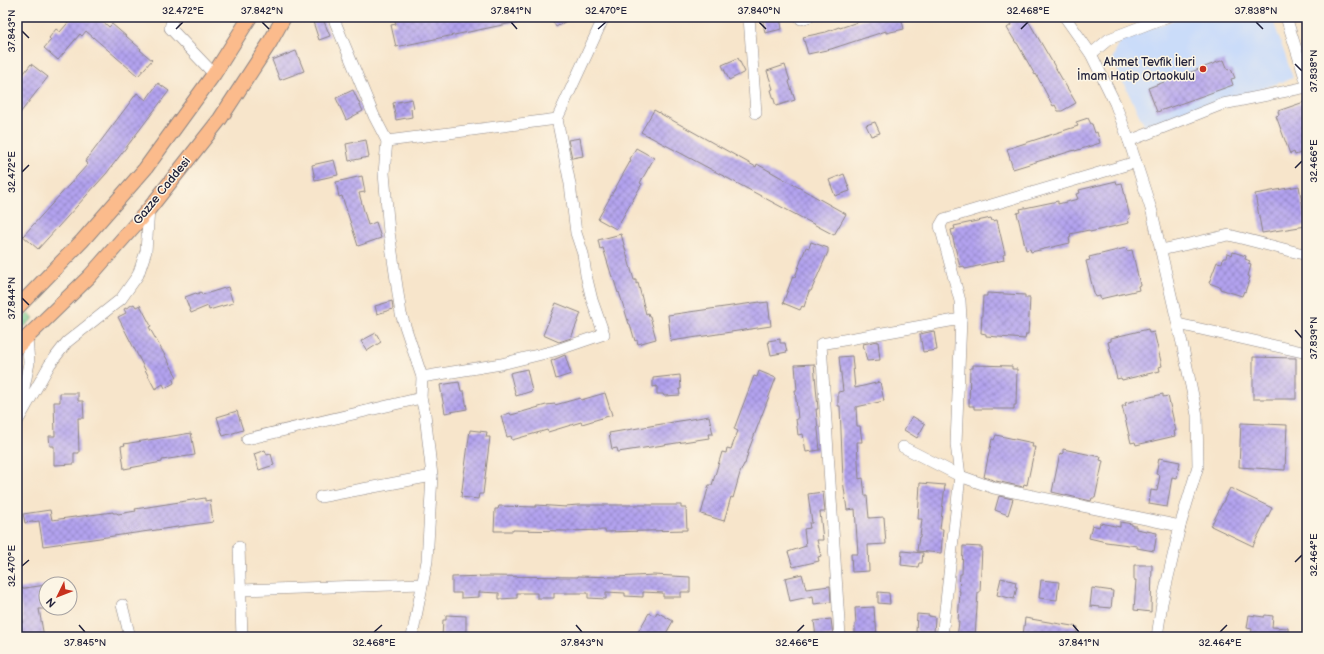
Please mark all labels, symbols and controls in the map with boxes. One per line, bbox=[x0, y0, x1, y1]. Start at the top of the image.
text: 32.472°E bbox=[162, 5, 204, 17]
text: 37.842°N bbox=[241, 5, 283, 17]
text: 37.841°N bbox=[491, 5, 531, 17]
text: 32.470°E bbox=[585, 5, 627, 17]
text: 37.840°N bbox=[738, 5, 780, 17]
text: 32.468°E bbox=[1006, 5, 1050, 17]
text: 37.838°N bbox=[1235, 5, 1277, 17]
text: 37.843°N bbox=[6, 9, 18, 53]
text: 37.838°N bbox=[1308, 50, 1320, 92]
place label: Ahmet Tevfik İleri İmam Hatip Ortaokulu bbox=[1077, 54, 1195, 84]
marker: Ahmet Tevfik İleri İmam Hatip Ortaokulu bbox=[1198, 64, 1208, 74]
text: 32.466°E bbox=[1308, 139, 1320, 183]
text: 32.472°E bbox=[6, 151, 18, 193]
street label: Gazze Caddesi bbox=[130, 154, 194, 228]
text: 37.844°N bbox=[6, 277, 18, 319]
text: 37.839°N bbox=[1308, 317, 1320, 359]
text: 32.464°E bbox=[1308, 533, 1320, 577]
text: 32.470°E bbox=[6, 545, 18, 587]
north arrow bbox=[38, 576, 78, 616]
text: N bbox=[43, 595, 59, 610]
text: 37.845°N bbox=[64, 637, 106, 649]
text: 32.468°E bbox=[352, 637, 396, 649]
text: 37.843°N bbox=[560, 637, 604, 649]
text: 32.466°E bbox=[775, 637, 819, 649]
text: 37.841°N bbox=[1059, 637, 1099, 649]
text: 32.464°E bbox=[1198, 637, 1242, 649]

